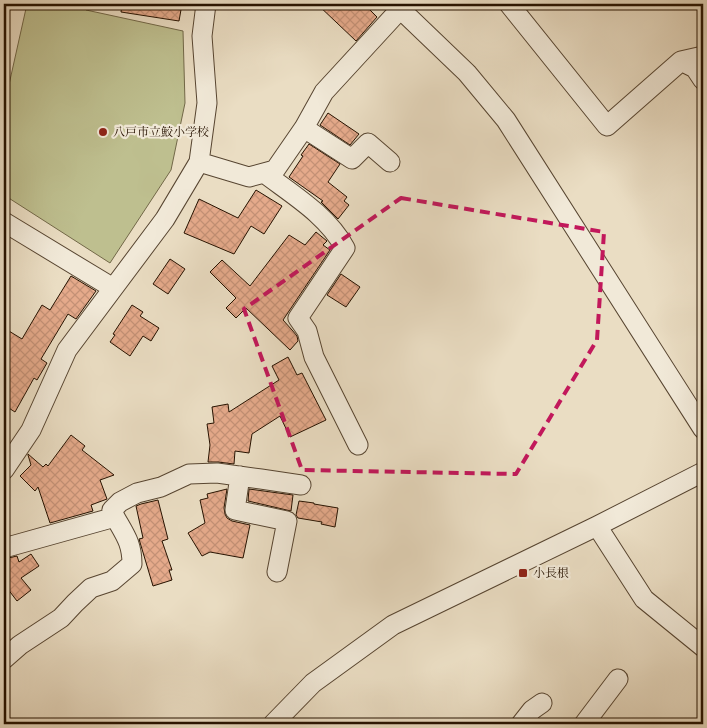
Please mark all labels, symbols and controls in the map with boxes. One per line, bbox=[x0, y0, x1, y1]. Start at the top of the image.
place label: 八戸市立鮫小学校 bbox=[113, 124, 209, 139]
marker: 八戸市立鮫小学校 bbox=[97, 126, 109, 138]
place label: 小長根 bbox=[533, 565, 569, 580]
marker: 小長根 bbox=[517, 567, 529, 579]

